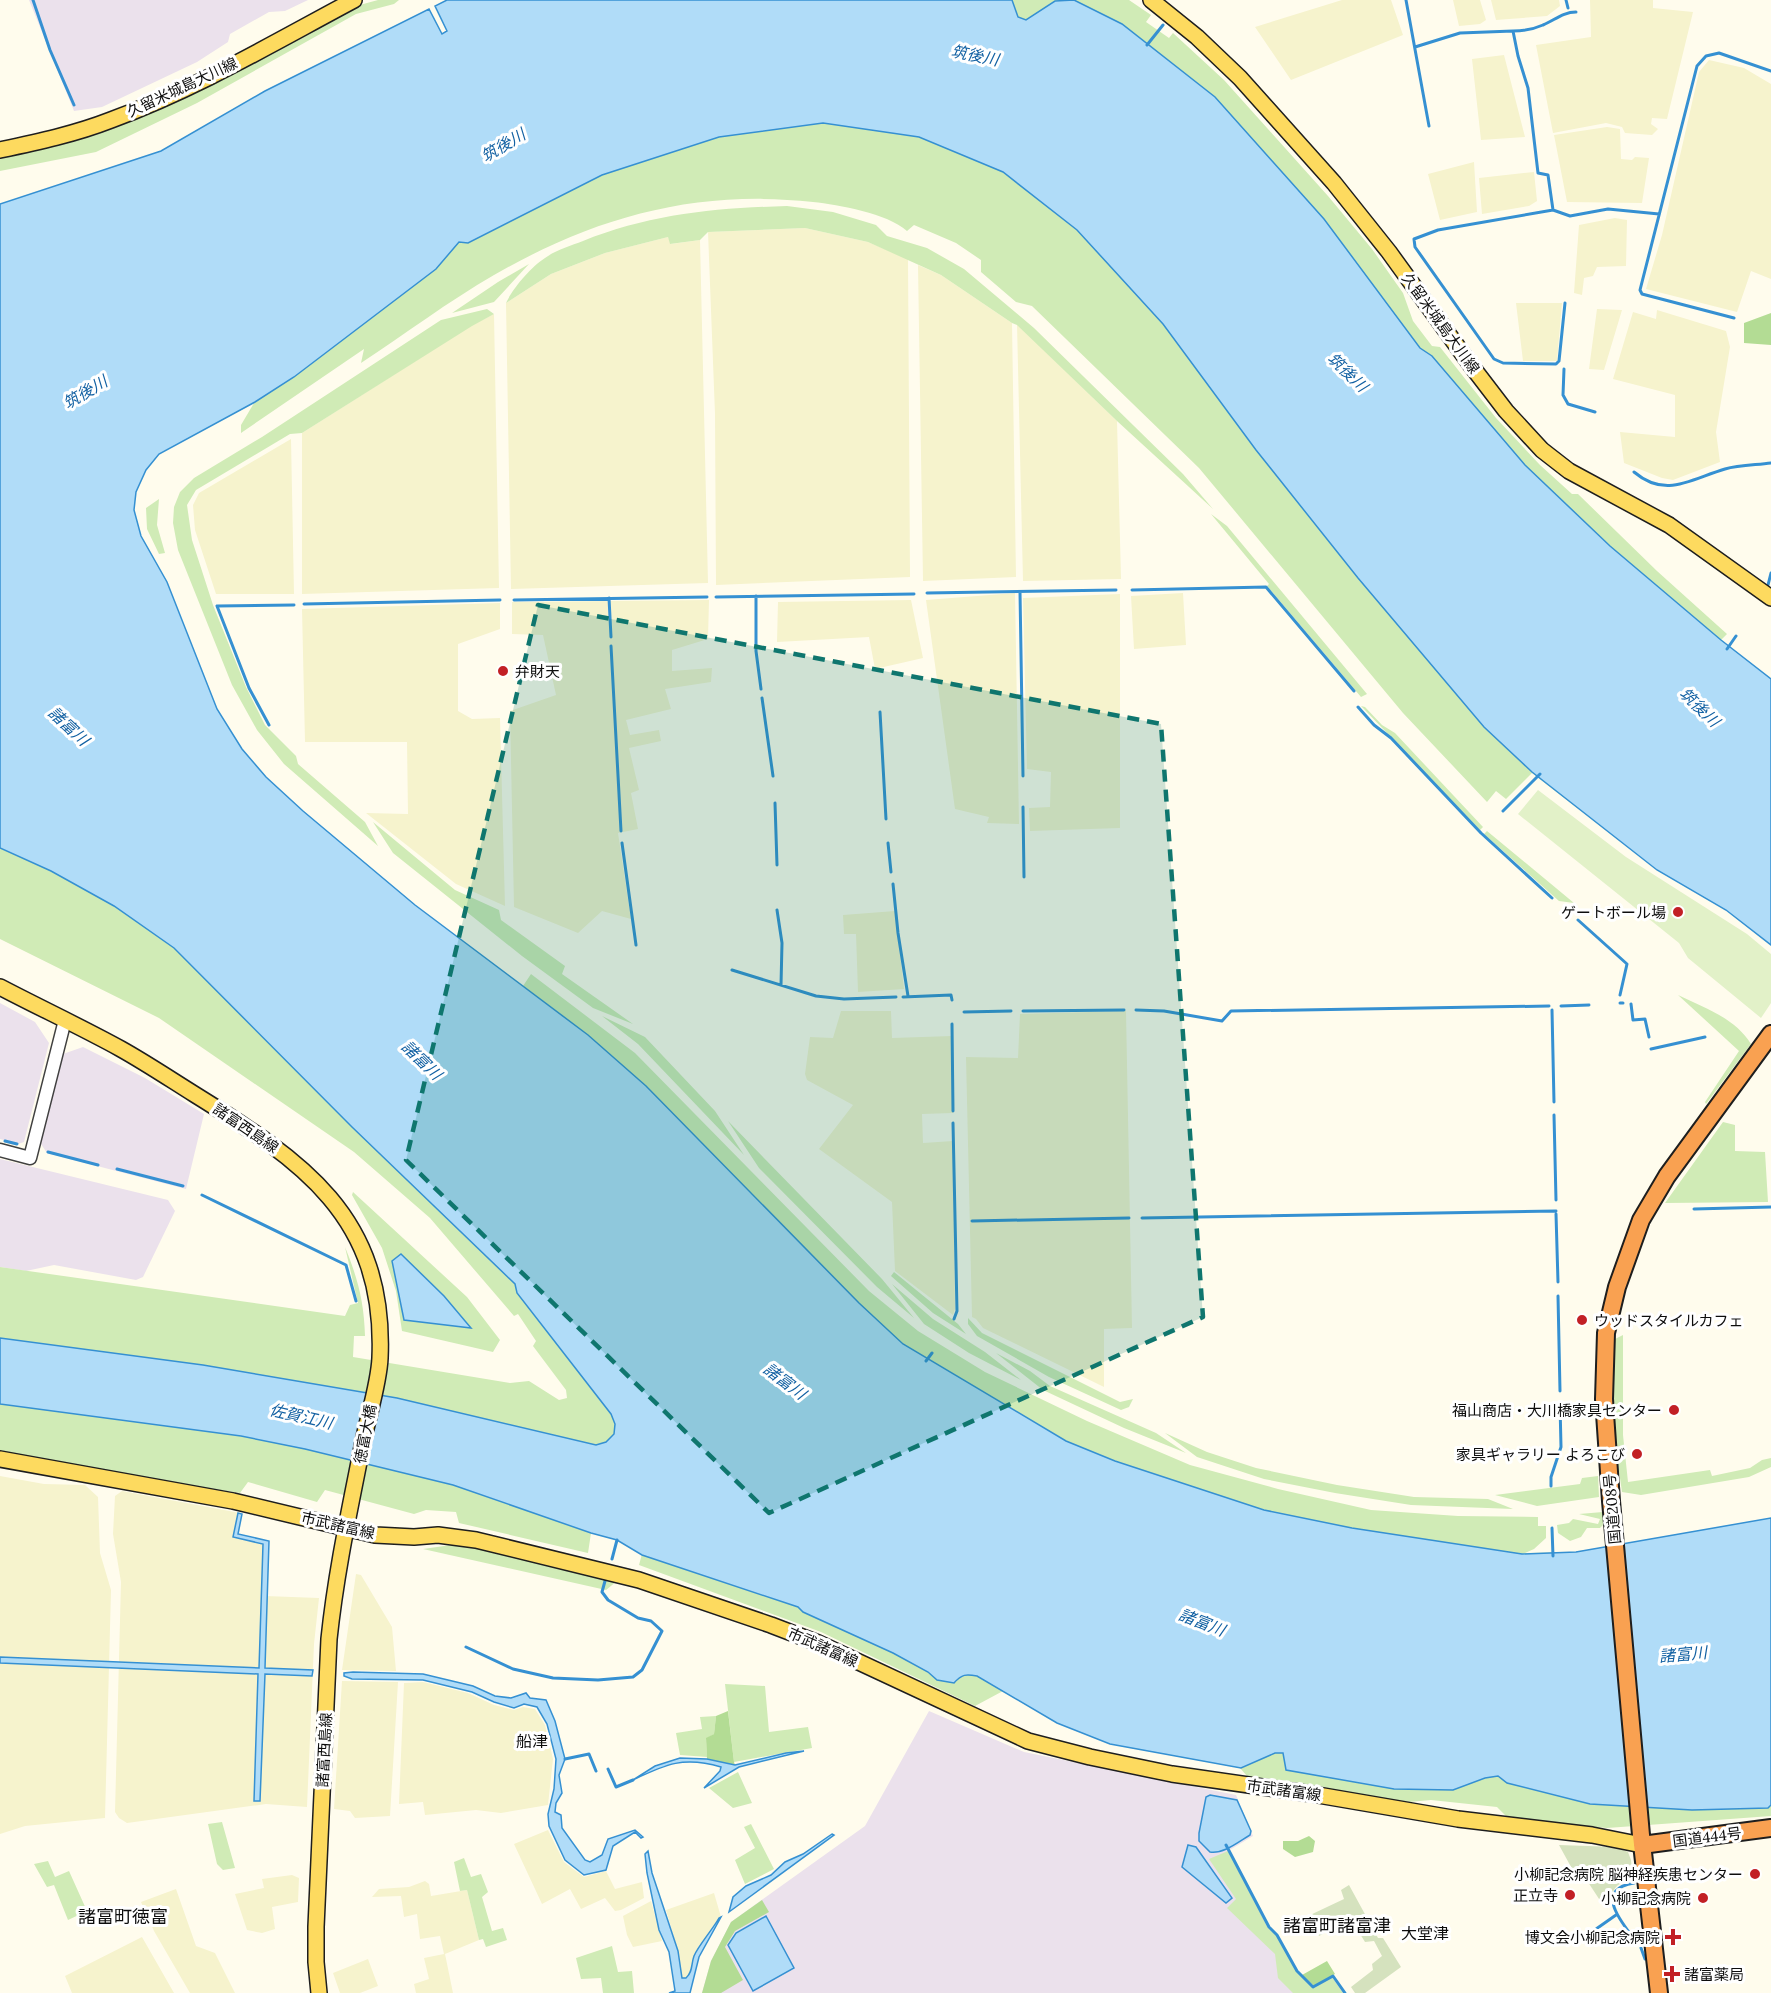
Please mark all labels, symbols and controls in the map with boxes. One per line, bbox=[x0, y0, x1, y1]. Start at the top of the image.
water label: 筑後川 bbox=[950, 41, 1002, 70]
street label: 久留米城島大川線 bbox=[124, 53, 240, 121]
water label: 筑後川 bbox=[477, 123, 530, 166]
street label: 久留米城島大川線 bbox=[1398, 269, 1484, 377]
water label: 筑後川 bbox=[1324, 348, 1374, 397]
water label: 筑後川 bbox=[59, 370, 112, 413]
place label: 弁財天 bbox=[515, 662, 560, 681]
marker: 弁財天 bbox=[496, 664, 510, 678]
water label: 筑後川 bbox=[1676, 683, 1726, 732]
water label: 諸富川 bbox=[45, 702, 95, 751]
place label: ゲートボール場 bbox=[1561, 903, 1666, 922]
marker: ゲートボール場 bbox=[1671, 905, 1685, 919]
water label: 諸富川 bbox=[398, 1036, 448, 1085]
street label: 諸富西島線 bbox=[210, 1099, 282, 1157]
place label: ウッドスタイルカフェ bbox=[1594, 1311, 1744, 1330]
marker: ウッドスタイルカフェ bbox=[1575, 1313, 1589, 1327]
water label: 諸富川 bbox=[760, 1359, 812, 1405]
water label: 佐賀江川 bbox=[268, 1399, 336, 1433]
place label: 福山商店・大川橋家具センター bbox=[1452, 1401, 1662, 1420]
street label: 徳富大橋 bbox=[350, 1403, 380, 1465]
marker: 福山商店・大川橋家具センター bbox=[1667, 1403, 1681, 1417]
place label: 家具ギャラリー よろこび bbox=[1456, 1445, 1625, 1464]
marker: 家具ギャラリー よろこび bbox=[1630, 1447, 1644, 1461]
street label: 国道208号 bbox=[1599, 1473, 1625, 1545]
street label: 市武諸富線 bbox=[299, 1507, 377, 1543]
water label: 諸富川 bbox=[1176, 1604, 1230, 1641]
street label: 市武諸富線 bbox=[785, 1623, 861, 1671]
water label: 諸富川 bbox=[1658, 1642, 1710, 1666]
street label: 諸富西島線 bbox=[313, 1712, 335, 1788]
district label: 船津 bbox=[516, 1731, 548, 1751]
street label: 市武諸富線 bbox=[1246, 1775, 1322, 1805]
street label: 国道444号 bbox=[1671, 1823, 1743, 1851]
place label: 小柳記念病院 脳神経疾患センター bbox=[1514, 1865, 1743, 1884]
marker: 小柳記念病院 脳神経疾患センター bbox=[1748, 1867, 1762, 1881]
place label: 正立寺 bbox=[1513, 1886, 1558, 1905]
marker: 正立寺 bbox=[1563, 1888, 1577, 1902]
place label: 小柳記念病院 bbox=[1601, 1889, 1691, 1908]
marker: 小柳記念病院 bbox=[1696, 1891, 1710, 1905]
district label: 諸富町徳富 bbox=[78, 1905, 168, 1928]
district label: 諸富町諸富津 bbox=[1283, 1914, 1391, 1937]
district label: 大堂津 bbox=[1401, 1923, 1449, 1943]
place label: 博文会小柳記念病院 bbox=[1525, 1928, 1660, 1947]
marker: 博文会小柳記念病院 bbox=[1664, 1928, 1682, 1946]
place label: 諸富薬局 bbox=[1684, 1965, 1744, 1984]
marker: 諸富薬局 bbox=[1665, 1967, 1679, 1981]

